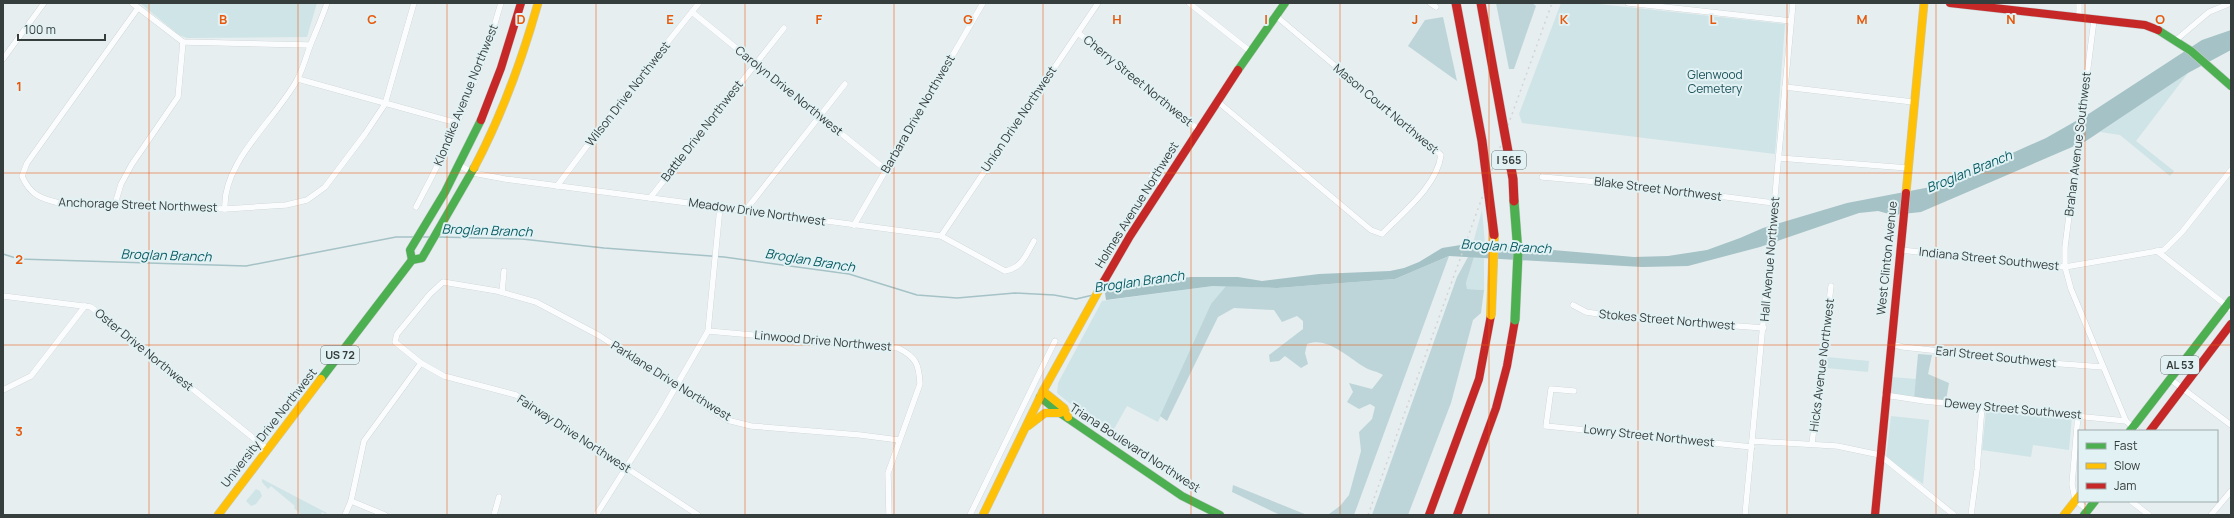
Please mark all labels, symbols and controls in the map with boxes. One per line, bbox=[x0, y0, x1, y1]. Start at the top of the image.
text: B bbox=[219, 10, 227, 28]
text: C bbox=[367, 10, 377, 28]
text: D bbox=[516, 10, 526, 28]
text: E bbox=[666, 10, 674, 28]
text: F bbox=[816, 10, 823, 28]
text: G bbox=[963, 10, 973, 28]
text: H bbox=[1112, 10, 1122, 28]
text: I bbox=[1264, 10, 1268, 28]
text: J bbox=[1412, 10, 1418, 28]
text: K bbox=[1560, 10, 1569, 28]
text: L bbox=[1710, 10, 1717, 28]
text: M bbox=[1856, 10, 1868, 28]
text: N bbox=[2006, 10, 2016, 28]
text: O bbox=[2155, 10, 2165, 28]
scale bar bbox=[18, 16, 105, 42]
text: 100 m bbox=[24, 21, 56, 38]
street label: Klondike Avenue Northwest bbox=[429, 21, 502, 168]
street label: Cherry Street Northwest bbox=[1080, 31, 1197, 130]
street label: Wilson Drive Northwest bbox=[581, 38, 674, 150]
street label: Carolyn Drive Northwest bbox=[732, 42, 847, 140]
street label: Barbara Drive Northwest bbox=[877, 51, 959, 176]
street label: Mason Court Northwest bbox=[1330, 59, 1443, 158]
street label: Union Drive Northwest bbox=[977, 62, 1060, 175]
park label: Glenwood Cemetery bbox=[1687, 66, 1743, 97]
street label: Brahan Avenue Southwest bbox=[2060, 70, 2095, 217]
street label: Battle Drive Northwest bbox=[657, 76, 747, 185]
text: 1 bbox=[16, 77, 22, 95]
street label: Holmes Avenue Northwest bbox=[1091, 138, 1183, 271]
water label: Broglan Branch bbox=[1924, 145, 2016, 196]
road number: I 565 bbox=[1492, 151, 1526, 169]
street label: Blake Street Northwest bbox=[1593, 172, 1723, 205]
street label: Anchorage Street Northwest bbox=[58, 193, 218, 216]
street label: Meadow Drive Northwest bbox=[687, 193, 827, 230]
street label: Hall Avenue Northwest bbox=[1756, 196, 1783, 322]
street label: West Clinton Avenue bbox=[1872, 200, 1901, 316]
water label: Broglan Branch bbox=[441, 219, 534, 241]
water label: Broglan Branch bbox=[1460, 235, 1553, 257]
street label: Indiana Street Southwest bbox=[1918, 243, 2060, 274]
water label: Broglan Branch bbox=[120, 244, 213, 266]
water label: Broglan Branch bbox=[764, 244, 857, 276]
text: 2 bbox=[15, 250, 23, 268]
water label: Broglan Branch bbox=[1093, 266, 1186, 296]
street label: Hicks Avenue Northwest bbox=[1805, 297, 1838, 433]
street label: Oster Drive Northwest bbox=[91, 304, 197, 395]
street label: Stokes Street Northwest bbox=[1598, 305, 1736, 334]
street label: Linwood Drive Northwest bbox=[754, 326, 893, 355]
street label: Parklane Drive Northwest bbox=[608, 337, 735, 425]
street label: Earl Street Southwest bbox=[1935, 342, 2057, 371]
road number: US 72 bbox=[321, 346, 359, 364]
road number: AL 53 bbox=[2161, 356, 2199, 374]
street label: University Drive Northwest bbox=[217, 364, 321, 491]
street label: Fairway Drive Northwest bbox=[514, 390, 635, 477]
street label: Dewey Street Southwest bbox=[1944, 394, 2083, 423]
street label: Triana Boulevard Northwest bbox=[1067, 399, 1204, 496]
street label: Lowry Street Northwest bbox=[1583, 420, 1716, 451]
text: 3 bbox=[15, 422, 23, 440]
legend bbox=[2078, 430, 2218, 502]
text: Fast bbox=[2114, 437, 2138, 454]
text: Slow bbox=[2114, 457, 2140, 474]
text: Jam bbox=[2114, 477, 2136, 494]

